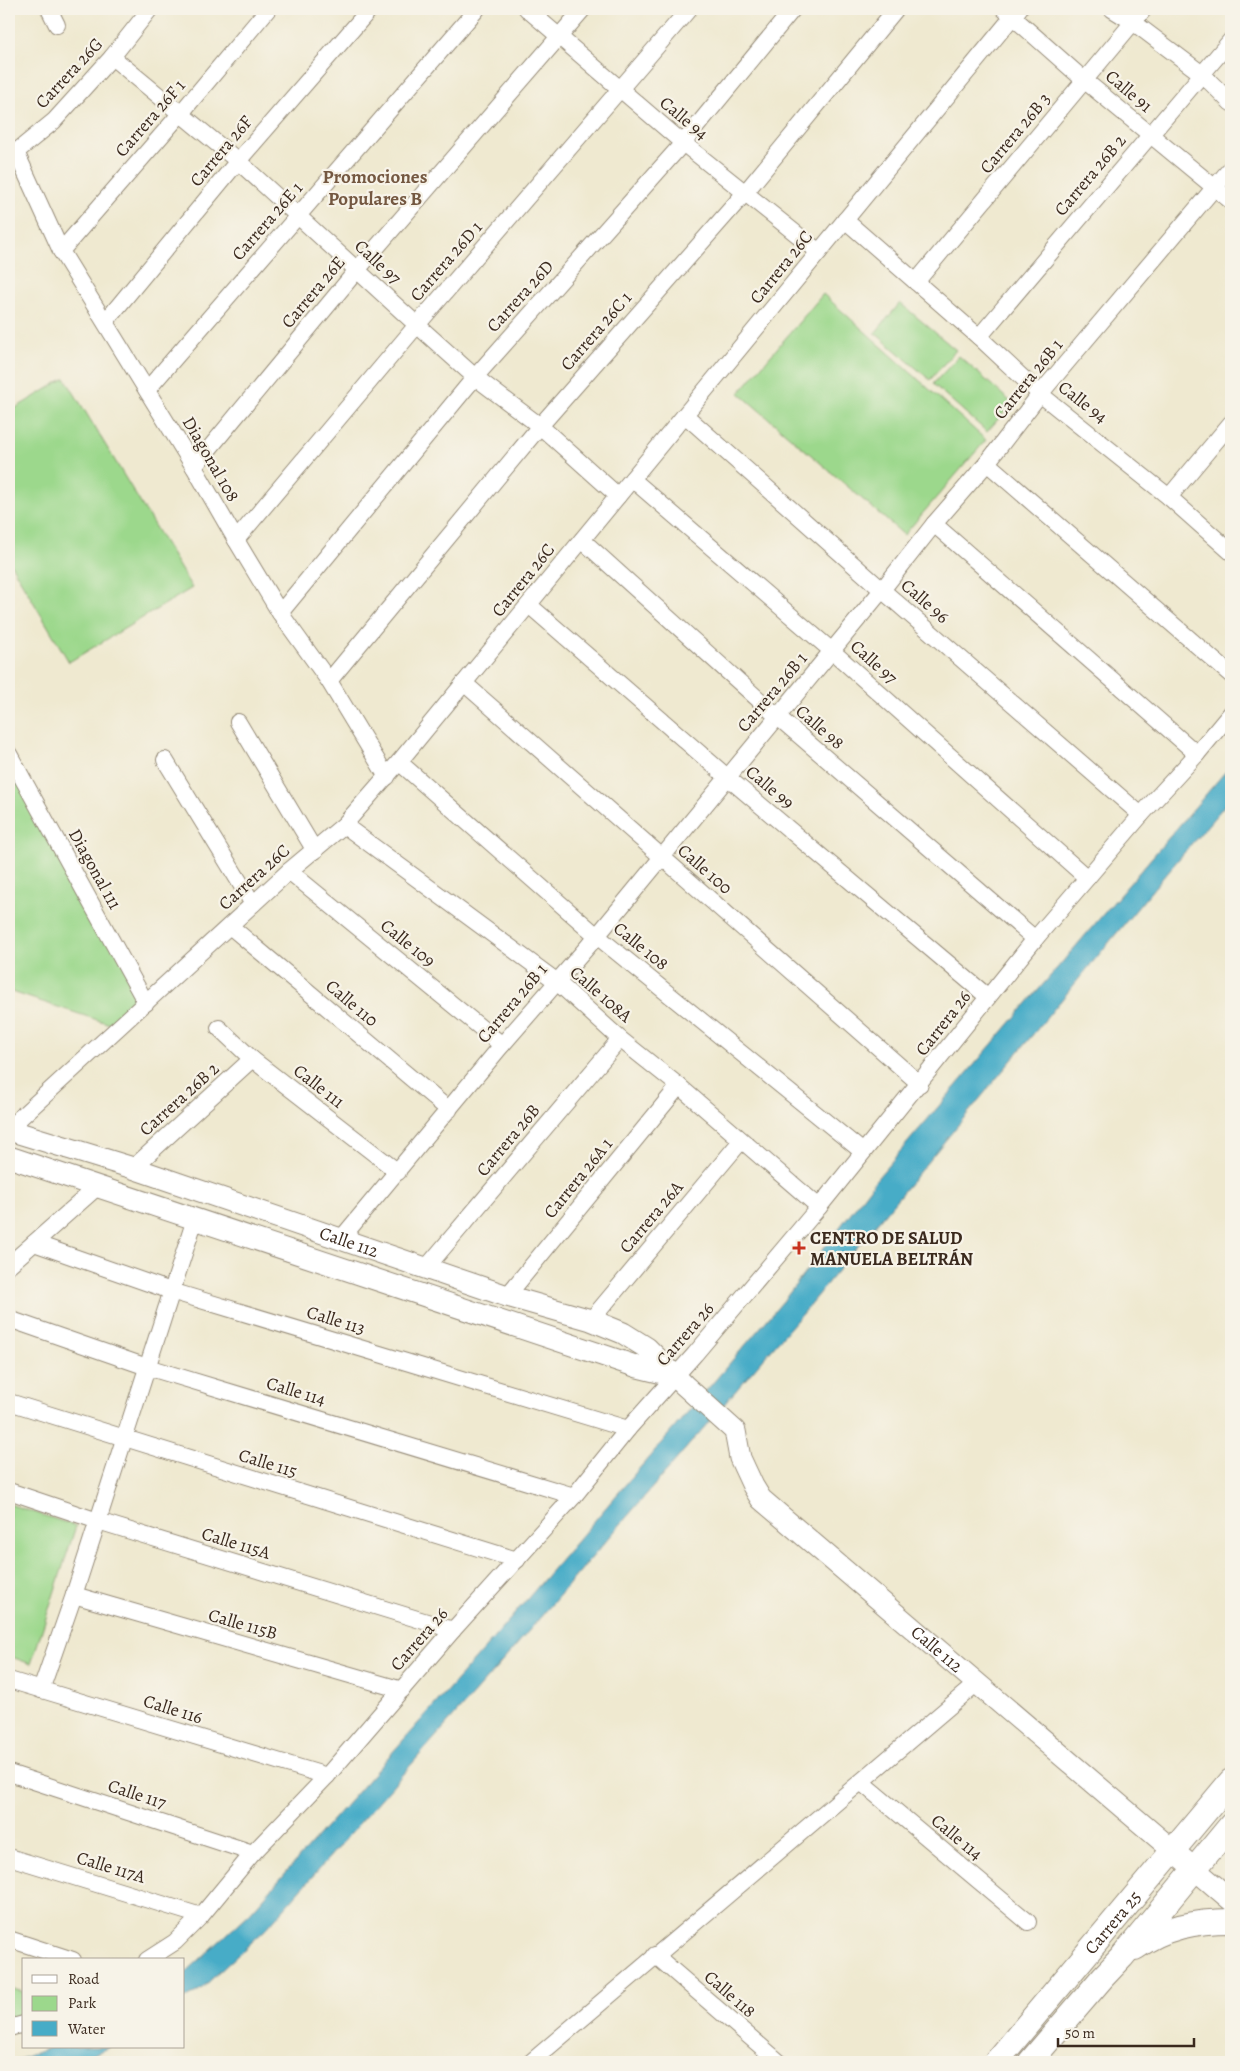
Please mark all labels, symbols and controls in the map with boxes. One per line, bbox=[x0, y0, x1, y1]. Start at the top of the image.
street label: Carrera 26G bbox=[30, 32, 108, 114]
street label: Calle 91 bbox=[1100, 64, 1158, 118]
street label: Carrera 26F 1 bbox=[110, 74, 190, 162]
street label: Carrera 26B 3 bbox=[974, 87, 1056, 179]
street label: Calle 94 bbox=[655, 91, 713, 145]
street label: Carrera 26F bbox=[184, 110, 258, 192]
street label: Carrera 26B 2 bbox=[1049, 129, 1132, 221]
district label: Promociones Populares B bbox=[323, 164, 428, 212]
street label: Carrera 26E 1 bbox=[226, 176, 308, 266]
street label: Carrera 26D 1 bbox=[404, 216, 488, 306]
street label: Carrera 26C bbox=[744, 225, 818, 309]
street label: Calle 97 bbox=[349, 234, 407, 290]
street label: Carrera 26E bbox=[276, 251, 350, 333]
street label: Carrera 26D bbox=[481, 255, 559, 337]
street label: Carrera 26C 1 bbox=[555, 286, 637, 376]
street label: Carrera 26B 1 bbox=[988, 334, 1068, 424]
street label: Calle 94 bbox=[1053, 375, 1113, 429]
street label: Diagonal 108 bbox=[177, 412, 245, 506]
street label: Carrera 26C bbox=[486, 538, 560, 622]
street label: Calle 96 bbox=[896, 573, 954, 629]
street label: Calle 97 bbox=[845, 634, 903, 690]
street label: Carrera 26B 1 bbox=[732, 647, 812, 737]
street label: Calle 98 bbox=[791, 699, 849, 755]
street label: Calle 99 bbox=[741, 760, 799, 814]
street label: Diagonal 111 bbox=[63, 824, 127, 914]
street label: Calle 100 bbox=[672, 838, 738, 900]
street label: Carrera 26C bbox=[213, 839, 295, 915]
street label: Calle 109 bbox=[376, 914, 440, 972]
street label: Calle 108 bbox=[608, 916, 674, 976]
street label: Carrera 26B 1 bbox=[472, 958, 552, 1048]
street label: Calle 108A bbox=[565, 960, 638, 1028]
street label: Calle 110 bbox=[321, 974, 383, 1032]
street label: Carrera 26 bbox=[910, 985, 976, 1061]
street label: Carrera 26B 2 bbox=[134, 1056, 224, 1141]
street label: Calle 111 bbox=[289, 1059, 349, 1113]
street label: Carrera 26B bbox=[471, 1099, 545, 1181]
street label: Carrera 26A 1 bbox=[538, 1133, 618, 1223]
street label: Carrera 26A bbox=[614, 1175, 689, 1258]
street label: Calle 112 bbox=[316, 1221, 382, 1263]
place label: CENTRO DE SALUD MANUELA BELTRÁN bbox=[810, 1226, 973, 1271]
marker: CENTRO DE SALUD MANUELA BELTRÁN bbox=[792, 1241, 806, 1255]
street label: Carrera 26 bbox=[651, 1297, 719, 1371]
street label: Calle 113 bbox=[304, 1300, 368, 1340]
street label: Calle 114 bbox=[264, 1371, 328, 1411]
street label: Calle 115 bbox=[236, 1443, 300, 1483]
street label: Calle 115A bbox=[199, 1521, 274, 1565]
street label: Carrera 26 bbox=[385, 1602, 453, 1676]
street label: Calle 115B bbox=[206, 1603, 280, 1645]
street label: Calle 112 bbox=[906, 1620, 968, 1678]
street label: Calle 116 bbox=[140, 1689, 206, 1729]
street label: Calle 117 bbox=[105, 1773, 170, 1815]
street label: Calle 114 bbox=[926, 1808, 988, 1866]
street label: Calle 117A bbox=[74, 1845, 149, 1889]
street label: Carrera 25 bbox=[1079, 1885, 1146, 1959]
legend bbox=[22, 1958, 185, 2048]
street label: Calle 118 bbox=[699, 1965, 761, 2023]
text: Road bbox=[68, 1969, 100, 1989]
text: Park bbox=[68, 1993, 97, 2013]
scale bar bbox=[1058, 2016, 1194, 2048]
text: Water bbox=[67, 2019, 105, 2039]
text: 50 m bbox=[1065, 2023, 1095, 2043]

